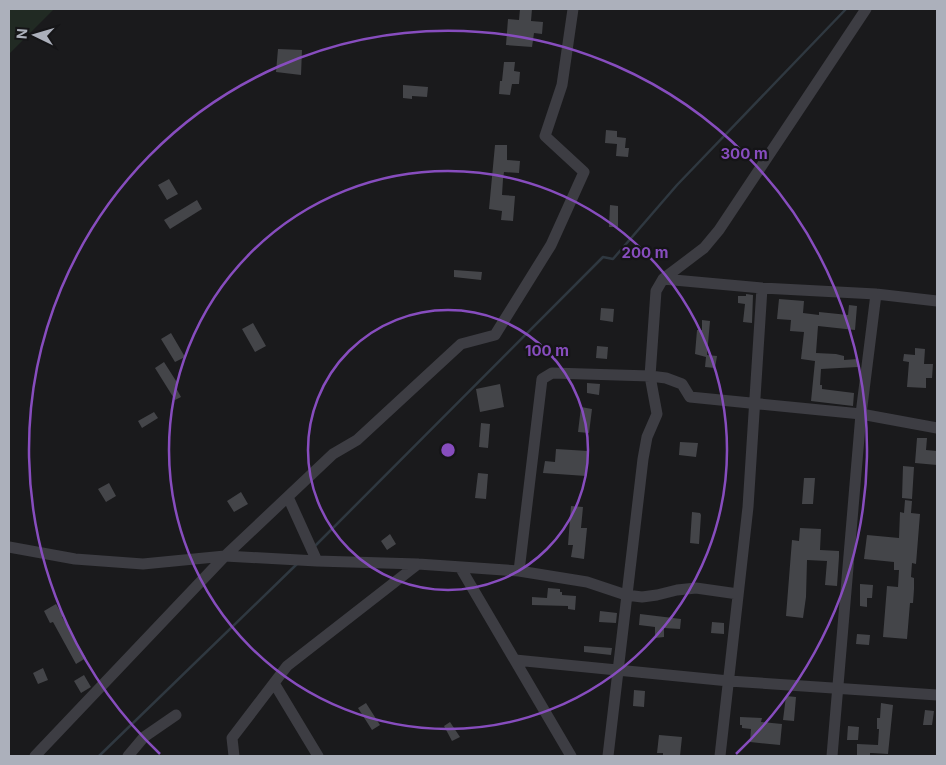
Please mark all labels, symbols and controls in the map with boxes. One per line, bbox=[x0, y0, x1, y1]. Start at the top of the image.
north arrow bbox=[10, 10, 60, 60]
text: N bbox=[13, 28, 30, 40]
text: 300 m bbox=[720, 144, 768, 163]
text: 200 m bbox=[622, 243, 668, 262]
text: 100 m bbox=[525, 341, 569, 360]
centre of rings bbox=[439, 441, 457, 459]

